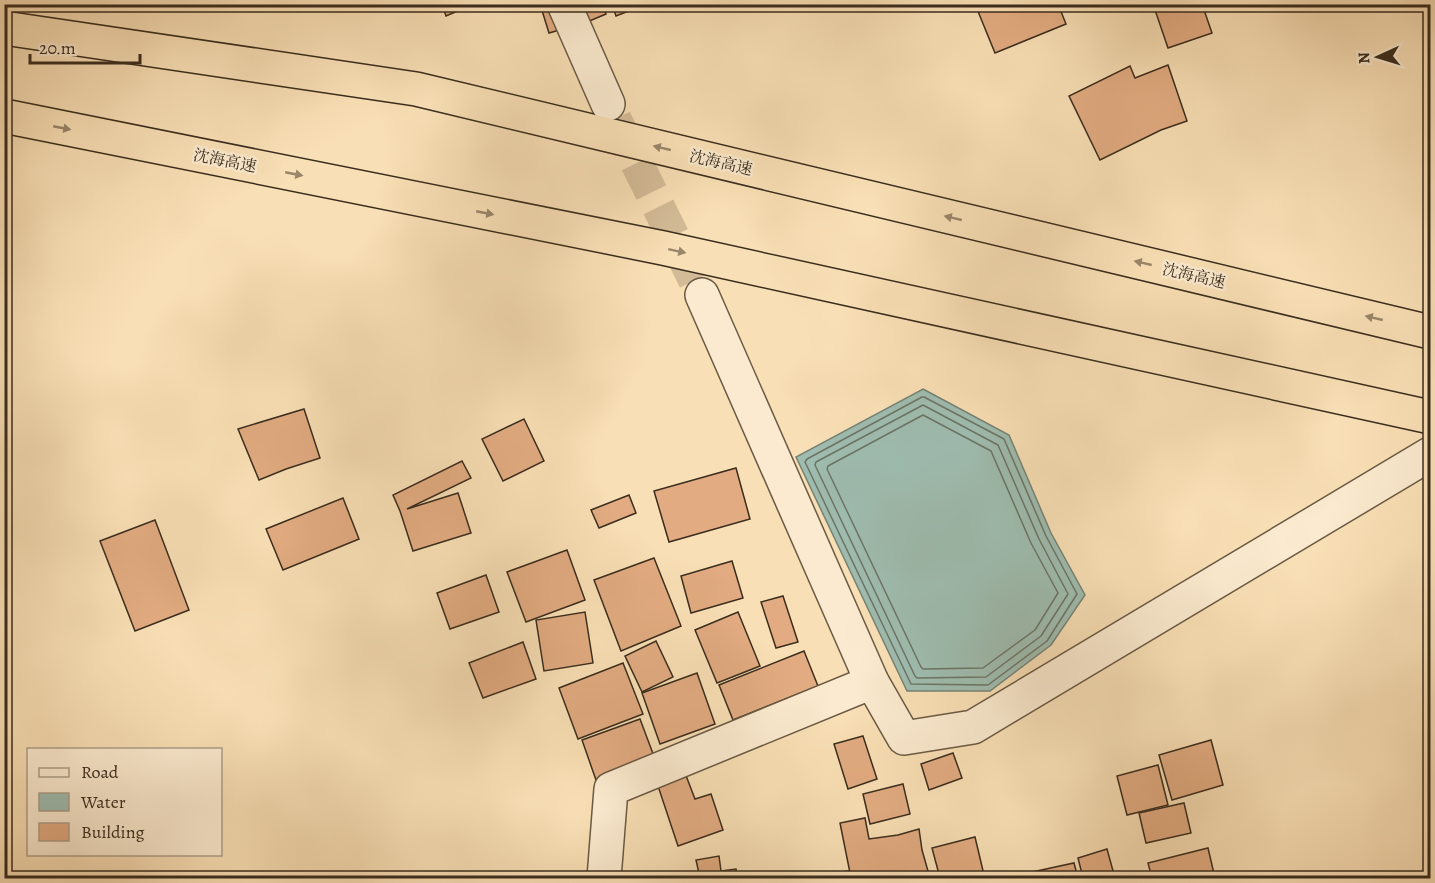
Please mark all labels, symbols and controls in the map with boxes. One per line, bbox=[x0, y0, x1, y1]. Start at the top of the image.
scale bar bbox=[30, 27, 140, 65]
north arrow bbox=[1348, 27, 1408, 87]
text: 20 m bbox=[39, 36, 76, 60]
text: N bbox=[1353, 51, 1375, 65]
one-way arrow bbox=[53, 124, 72, 133]
one-way arrow bbox=[652, 143, 671, 152]
street label: 沈海高速 bbox=[191, 144, 258, 178]
street label: 沈海高速 bbox=[687, 145, 754, 181]
one-way arrow bbox=[285, 170, 304, 179]
one-way arrow bbox=[476, 209, 495, 218]
one-way arrow bbox=[944, 212, 963, 222]
one-way arrow bbox=[667, 247, 686, 257]
one-way arrow bbox=[1133, 258, 1152, 267]
street label: 沈海高速 bbox=[1160, 258, 1227, 294]
one-way arrow bbox=[1364, 313, 1383, 323]
legend bbox=[27, 748, 222, 856]
text: Road bbox=[81, 760, 119, 784]
text: Water bbox=[80, 790, 126, 814]
text: Building bbox=[81, 820, 145, 844]

